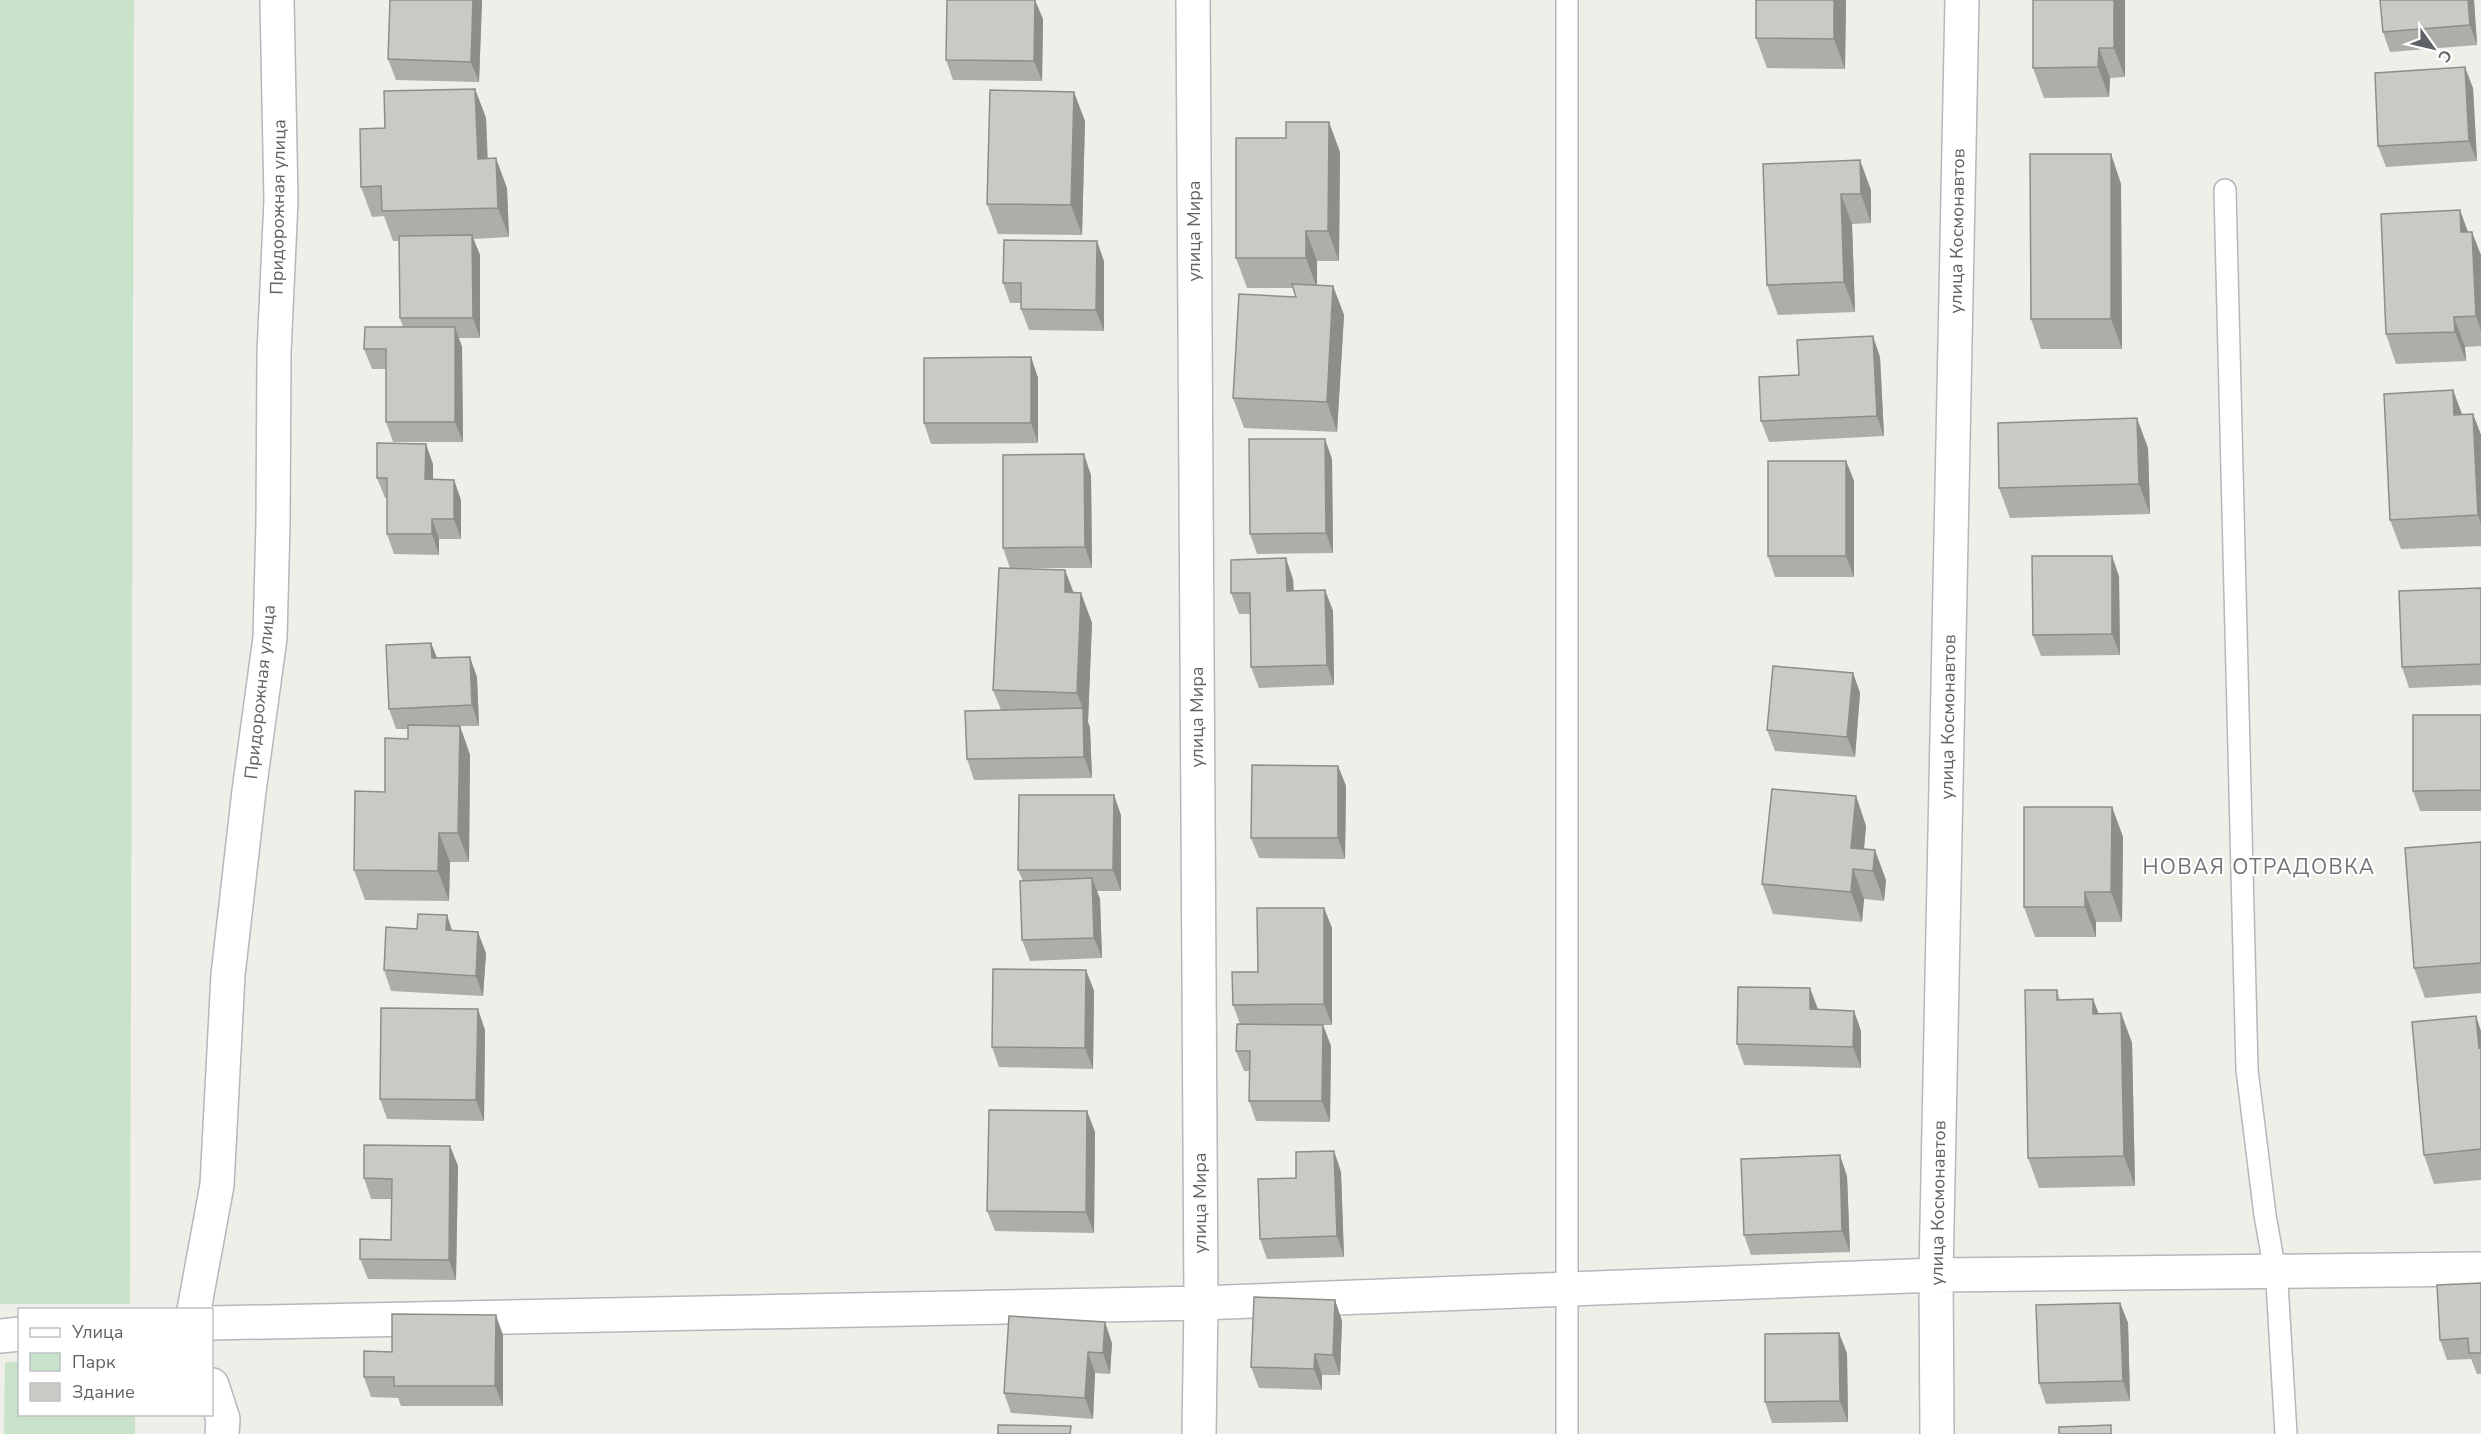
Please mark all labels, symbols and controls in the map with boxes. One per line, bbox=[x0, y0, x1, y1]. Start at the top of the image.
north arrow bbox=[2403, 18, 2463, 78]
text: С bbox=[2432, 45, 2457, 67]
street label: Придорожная улица bbox=[264, 119, 292, 295]
street label: улица Космонавтов bbox=[1944, 148, 1970, 314]
street label: улица Мира bbox=[1182, 180, 1206, 282]
street label: Придорожная улица bbox=[239, 604, 281, 780]
street label: улица Космонавтов bbox=[1935, 634, 1961, 800]
street label: улица Мира bbox=[1185, 666, 1209, 768]
district label: НОВАЯ ОТРАДОВКА bbox=[2142, 853, 2376, 881]
street label: улица Космонавтов bbox=[1925, 1120, 1951, 1286]
street label: улица Мира bbox=[1188, 1152, 1212, 1254]
legend bbox=[18, 1308, 213, 1416]
text: Улица bbox=[71, 1320, 123, 1344]
text: Парк bbox=[72, 1350, 116, 1374]
text: Здание bbox=[72, 1380, 135, 1404]

